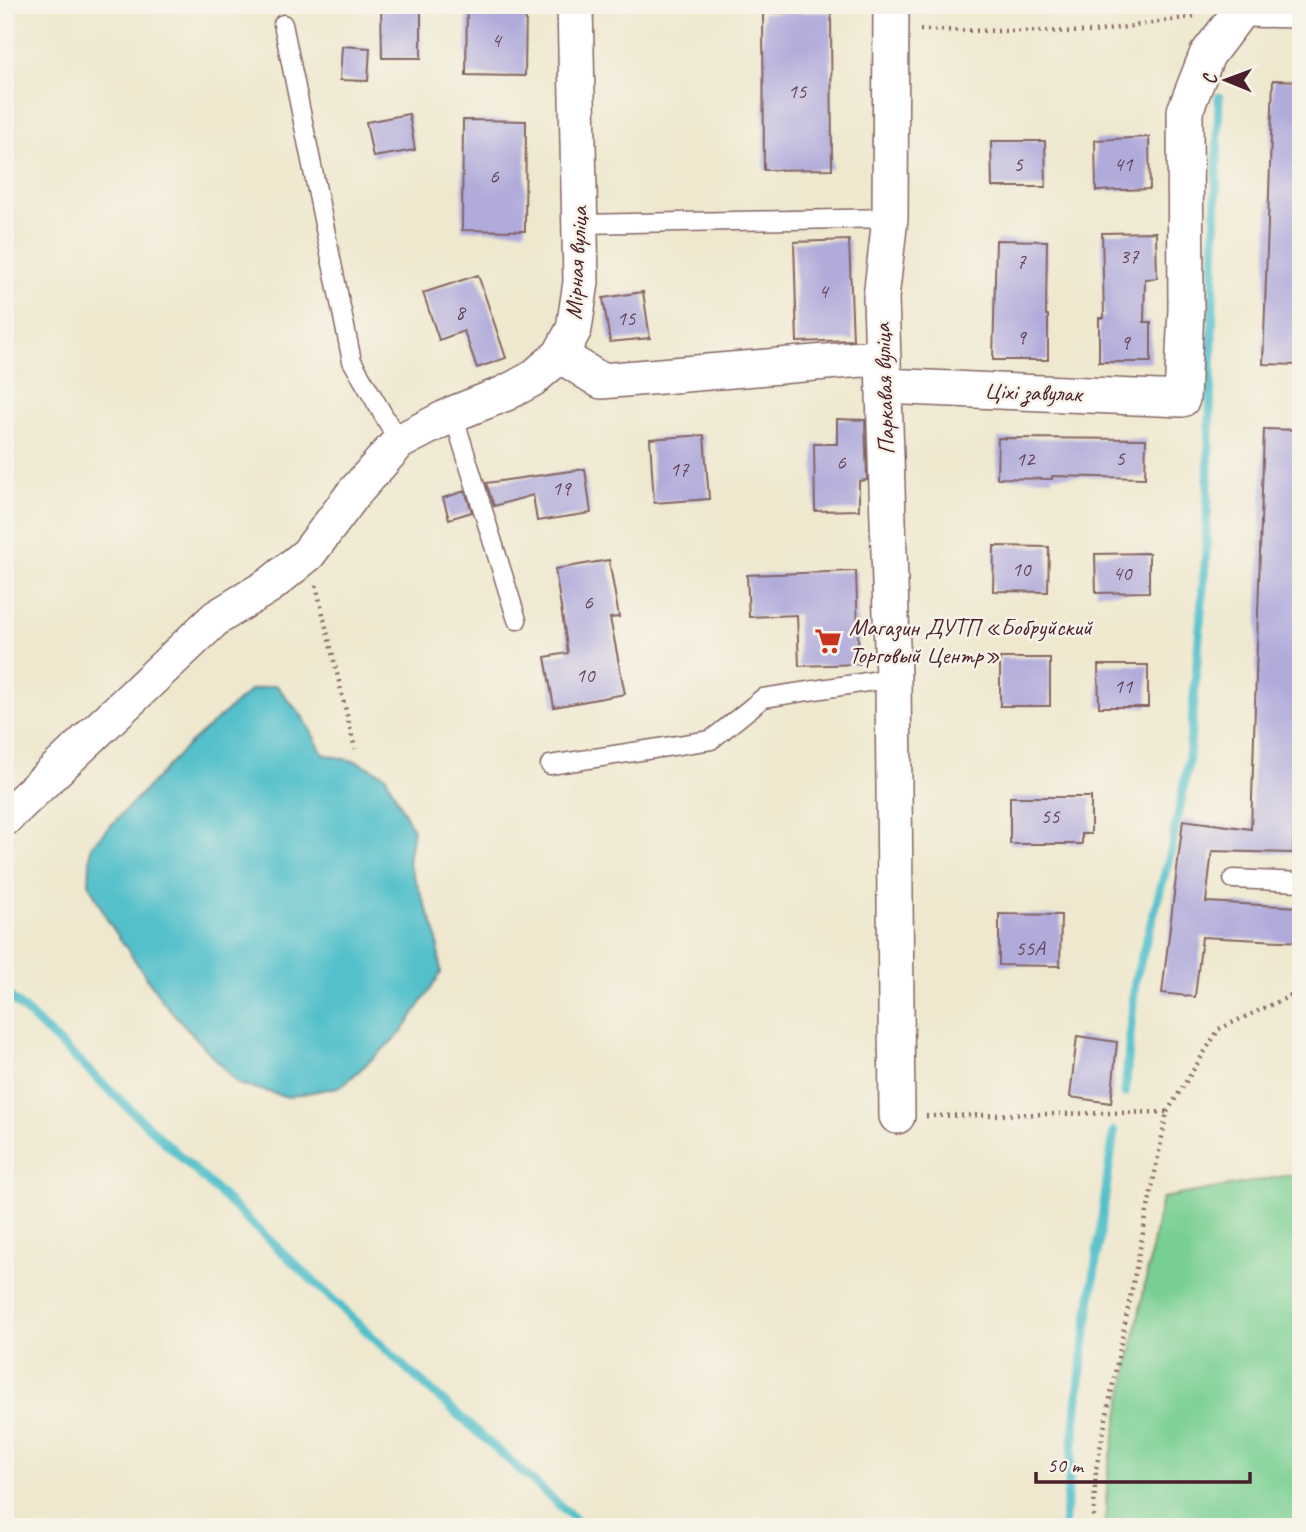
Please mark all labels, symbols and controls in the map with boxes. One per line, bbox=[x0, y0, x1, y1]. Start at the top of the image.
house number: 4 bbox=[491, 27, 503, 53]
north arrow bbox=[1190, 46, 1260, 116]
text: С bbox=[1198, 72, 1222, 85]
house number: 15 bbox=[788, 78, 808, 104]
house number: 5 bbox=[1013, 151, 1024, 177]
house number: 41 bbox=[1114, 151, 1134, 177]
house number: 6 bbox=[489, 163, 499, 189]
street label: Мірная вуліца bbox=[558, 204, 594, 320]
house number: 37 bbox=[1120, 243, 1140, 269]
house number: 7 bbox=[1016, 248, 1027, 274]
house number: 4 bbox=[818, 278, 830, 304]
house number: 8 bbox=[455, 299, 467, 325]
house number: 15 bbox=[617, 305, 637, 331]
street label: Паркавая вуліца bbox=[867, 321, 901, 455]
house number: 9 bbox=[1016, 324, 1027, 350]
house number: 9 bbox=[1120, 329, 1131, 355]
street label: Ціхі завулак bbox=[984, 375, 1084, 410]
house number: 5 bbox=[1115, 445, 1126, 471]
house number: 12 bbox=[1016, 446, 1036, 472]
house number: 6 bbox=[836, 449, 846, 475]
house number: 17 bbox=[670, 456, 690, 482]
house number: 19 bbox=[552, 475, 572, 501]
house number: 10 bbox=[1012, 556, 1032, 582]
house number: 40 bbox=[1113, 560, 1133, 586]
house number: 6 bbox=[583, 589, 593, 615]
place label: Магазин ДУТП «Бобруйский Торговый Центр» bbox=[849, 612, 1094, 670]
supermarket icon: Магазин ДУТП «Бобруйский Торговый Центр» bbox=[813, 626, 843, 656]
house number: 10 bbox=[576, 662, 596, 688]
house number: 11 bbox=[1114, 673, 1134, 699]
house number: 55 bbox=[1041, 803, 1061, 829]
house number: 55А bbox=[1015, 935, 1046, 961]
scale bar bbox=[1036, 1441, 1250, 1485]
text: 50 m bbox=[1047, 1452, 1085, 1478]

